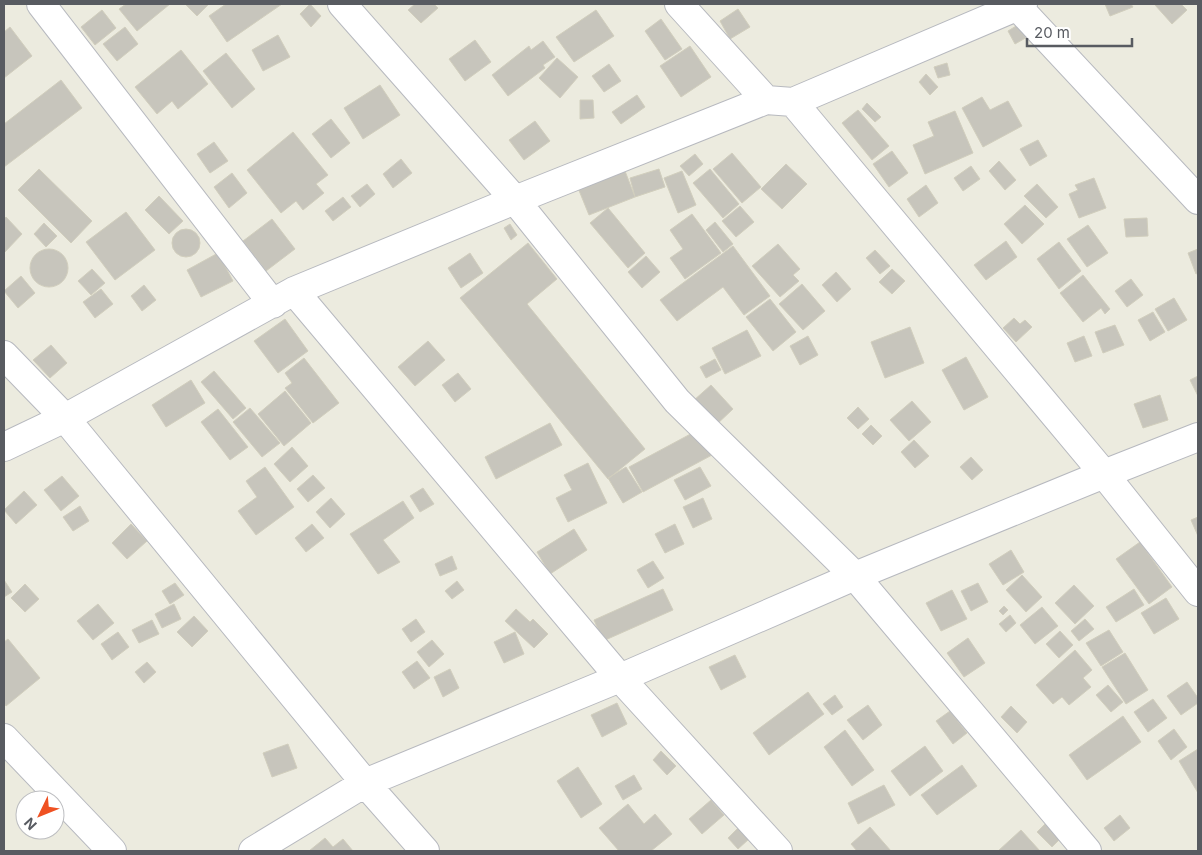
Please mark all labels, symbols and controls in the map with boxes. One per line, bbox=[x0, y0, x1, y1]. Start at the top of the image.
scale bar bbox=[1027, 15, 1132, 47]
text: 20 m bbox=[1034, 23, 1070, 42]
north arrow bbox=[15, 790, 65, 840]
text: N bbox=[20, 815, 40, 834]

